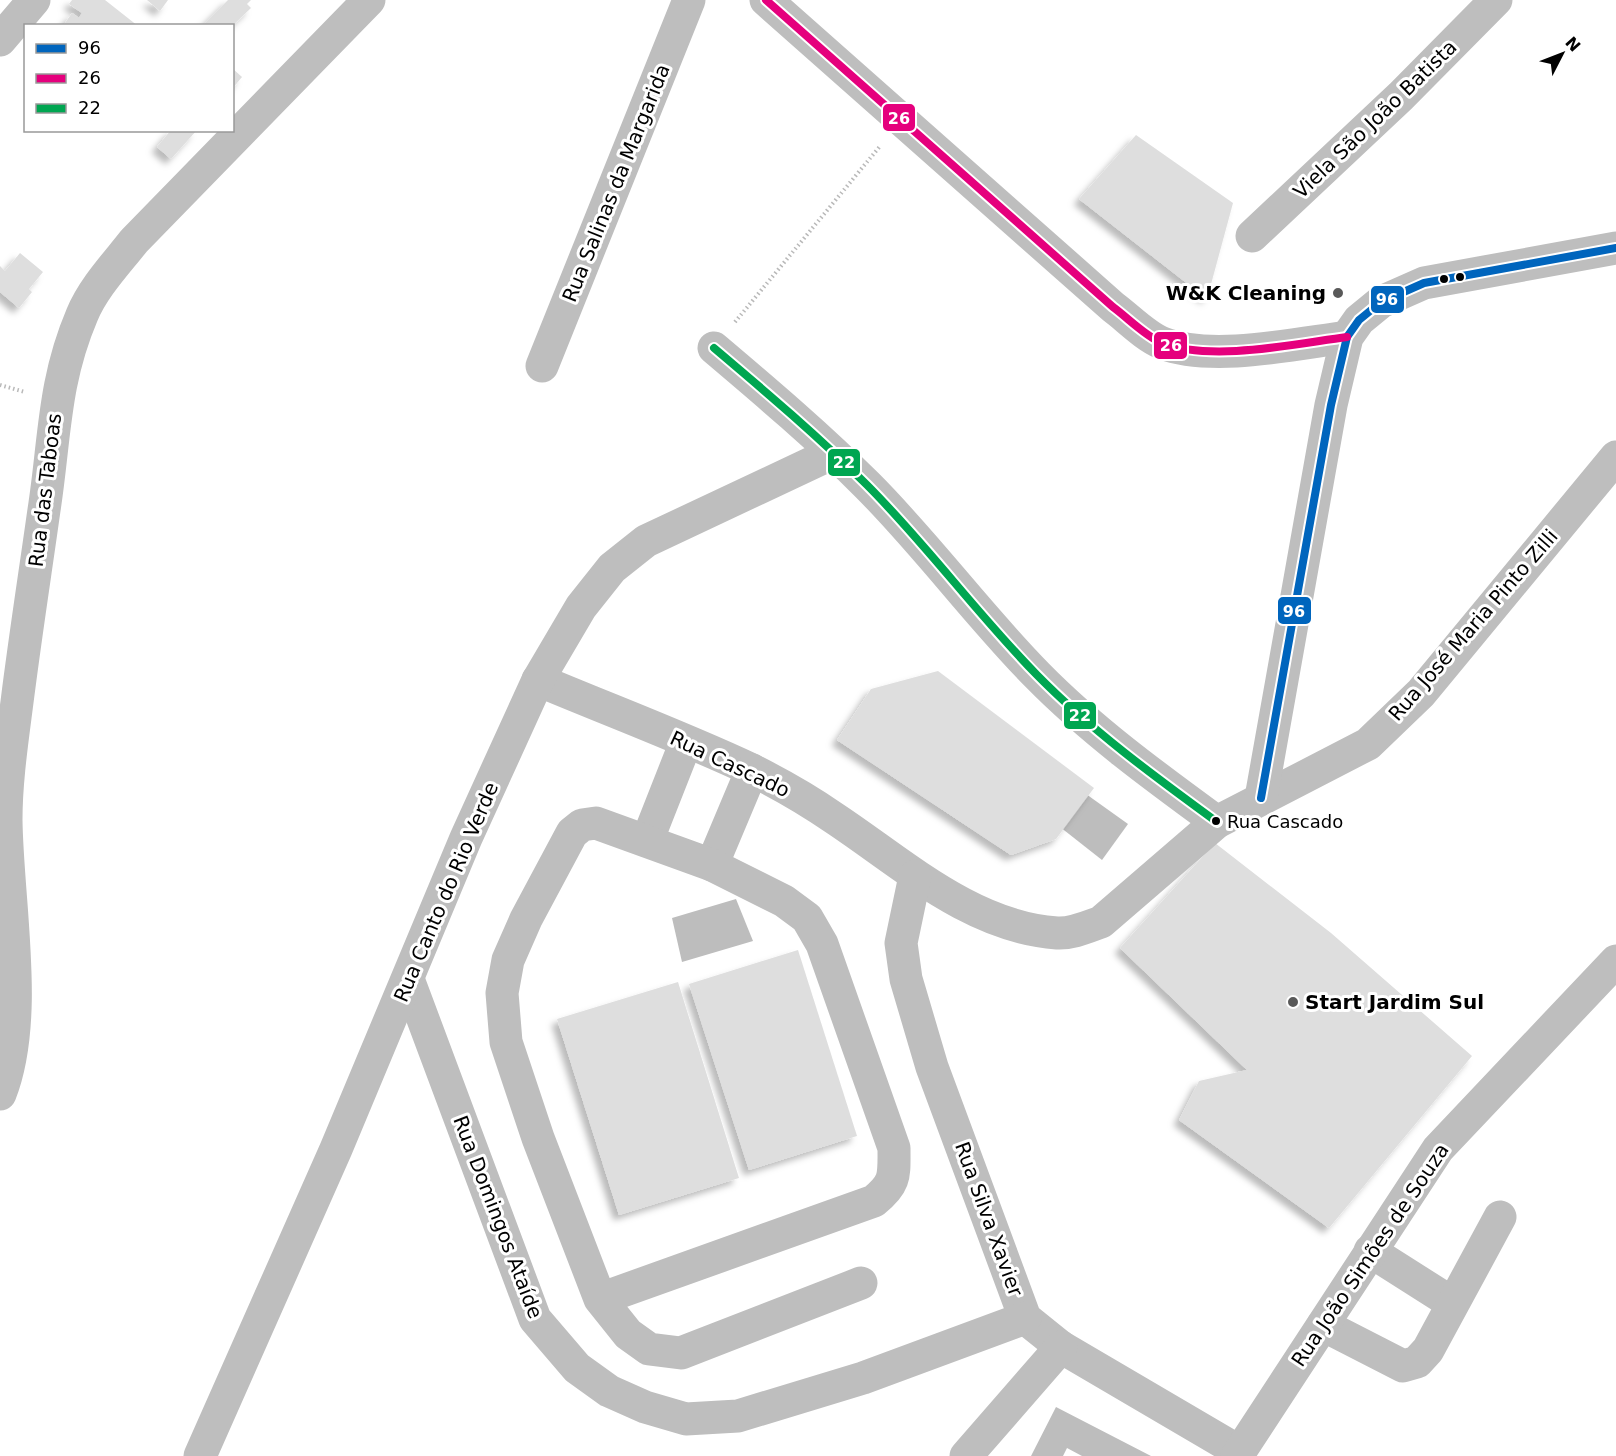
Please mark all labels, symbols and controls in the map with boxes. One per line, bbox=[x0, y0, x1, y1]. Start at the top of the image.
legend bbox=[24, 24, 234, 132]
north arrow bbox=[1532, 24, 1592, 84]
text: N bbox=[1561, 33, 1584, 56]
street label: Viela São João Batista bbox=[1288, 35, 1462, 203]
text: 96 bbox=[78, 37, 101, 58]
street label: Rua Salinas da Margarida bbox=[557, 61, 675, 305]
text: 26 bbox=[78, 67, 101, 88]
text: 22 bbox=[78, 97, 101, 118]
line badge: 26 bbox=[882, 103, 916, 132]
text: 26 bbox=[888, 109, 910, 128]
unlabelled marker bbox=[1454, 271, 1466, 283]
unlabelled marker bbox=[1438, 273, 1450, 285]
place label: W&K Cleaning bbox=[1166, 281, 1326, 305]
line badge: 96 bbox=[1370, 285, 1405, 314]
marker: W&K Cleaning bbox=[1331, 286, 1345, 300]
text: 96 bbox=[1376, 290, 1398, 309]
line badge: 26 bbox=[1153, 331, 1188, 360]
text: 26 bbox=[1160, 336, 1182, 355]
street label: Rua das Taboas bbox=[24, 412, 66, 568]
line badge: 22 bbox=[827, 448, 861, 477]
text: 22 bbox=[833, 453, 855, 472]
street label: Rua José Maria Pinto Zilli bbox=[1383, 524, 1563, 726]
line badge: 96 bbox=[1277, 596, 1312, 625]
text: 96 bbox=[1283, 602, 1305, 621]
line badge: 22 bbox=[1063, 701, 1097, 730]
text: 22 bbox=[1069, 706, 1091, 725]
street label: Rua Cascado bbox=[666, 726, 794, 802]
street label: Rua Canto do Rio Verde bbox=[389, 779, 503, 1005]
place label: Rua Cascado bbox=[1227, 811, 1343, 832]
marker: Rua Cascado bbox=[1210, 815, 1222, 827]
place label: Start Jardim Sul bbox=[1305, 990, 1484, 1014]
marker: Start Jardim Sul bbox=[1286, 995, 1300, 1009]
street label: Rua Domingos Ataíde bbox=[448, 1112, 548, 1322]
street label: Rua Silva Xavier bbox=[950, 1139, 1028, 1300]
street label: Rua João Simões de Souza bbox=[1286, 1139, 1454, 1371]

